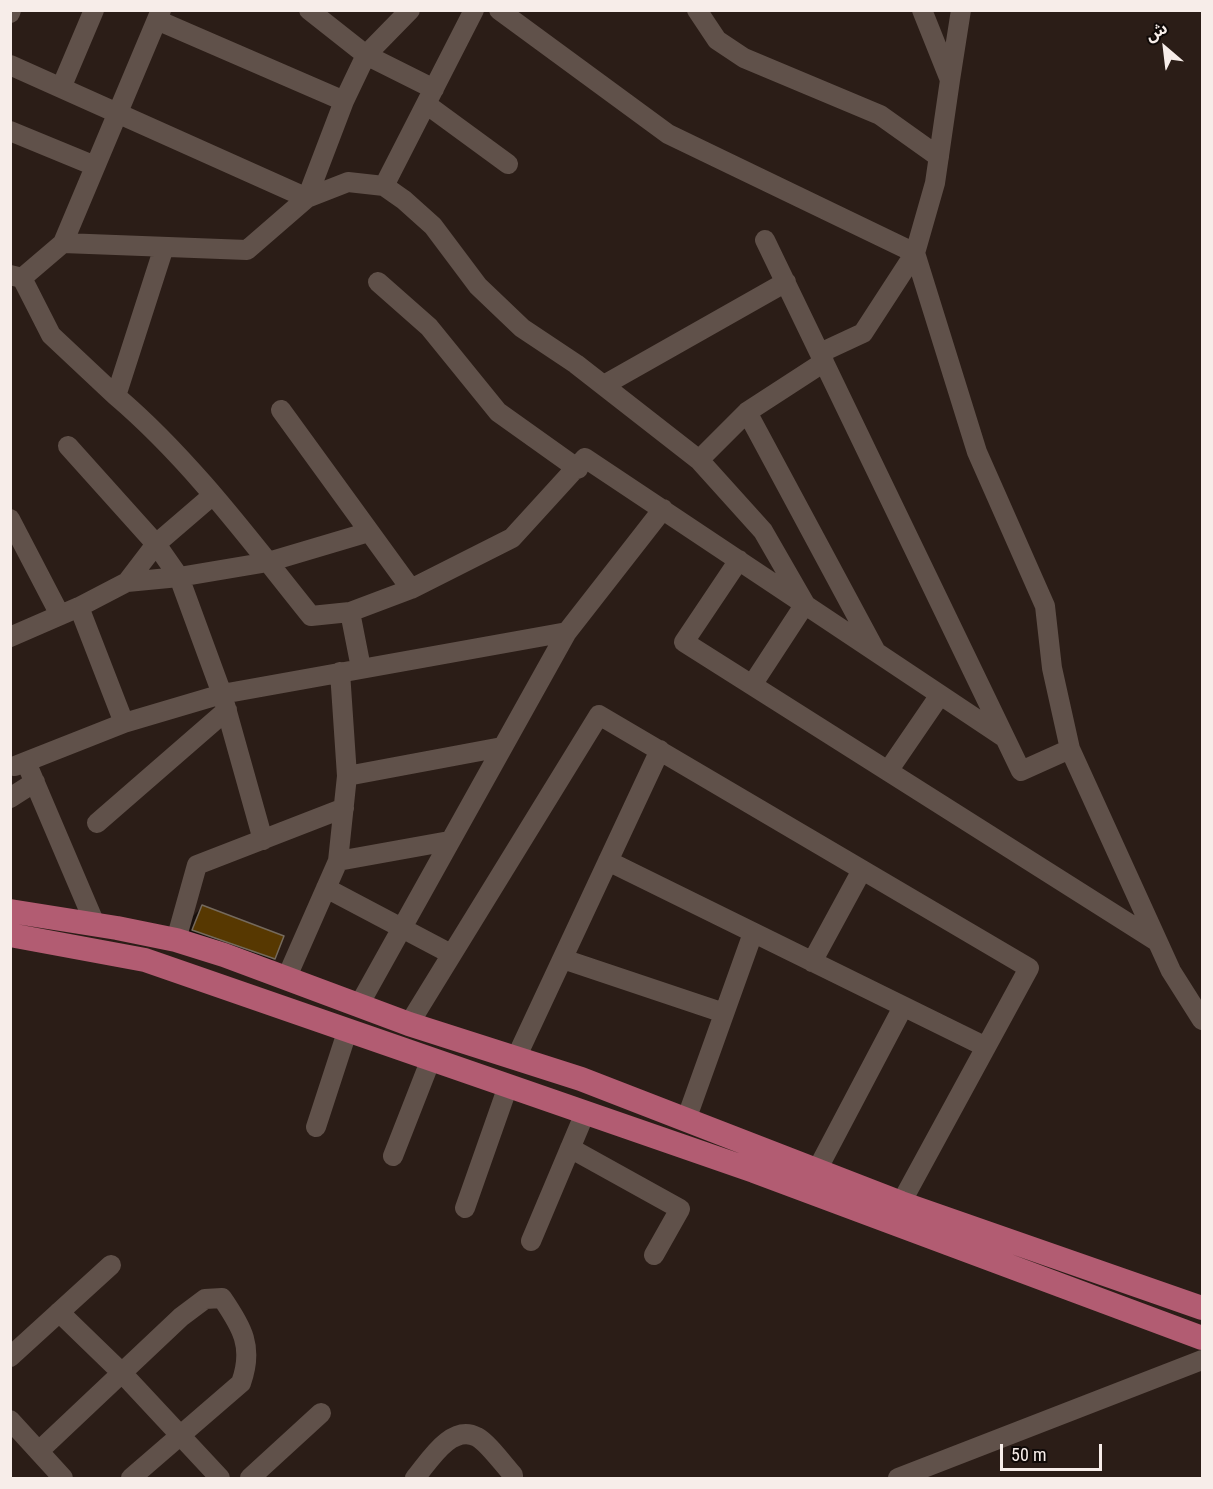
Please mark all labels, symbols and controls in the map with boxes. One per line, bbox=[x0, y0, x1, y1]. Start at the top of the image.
north arrow bbox=[1135, 18, 1195, 78]
text: ش bbox=[1142, 18, 1170, 45]
scale bar bbox=[1003, 1432, 1105, 1470]
text: 50 m bbox=[1011, 1444, 1046, 1465]

